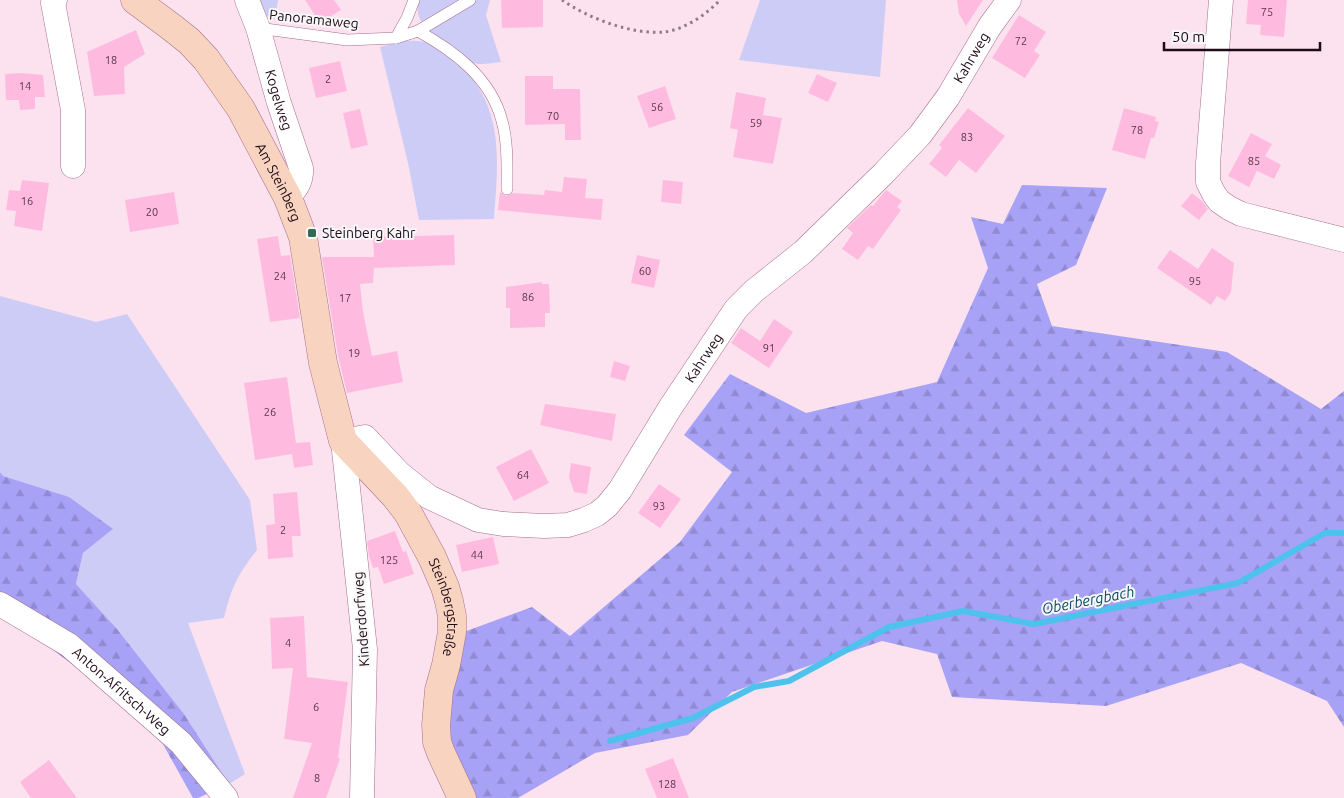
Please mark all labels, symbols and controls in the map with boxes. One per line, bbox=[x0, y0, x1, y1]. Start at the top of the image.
street label: Panoramaweg bbox=[268, 6, 360, 32]
house number: 75 bbox=[1261, 6, 1273, 18]
scale bar bbox=[1164, 20, 1320, 52]
text: 50 m bbox=[1172, 28, 1205, 45]
street label: Kahrweg bbox=[950, 30, 992, 86]
house number: 72 bbox=[1015, 35, 1027, 47]
house number: 18 bbox=[105, 54, 117, 66]
street label: Kogelweg bbox=[262, 68, 296, 132]
house number: 2 bbox=[325, 73, 331, 85]
house number: 14 bbox=[19, 80, 31, 92]
house number: 56 bbox=[651, 101, 663, 113]
house number: 70 bbox=[547, 110, 559, 122]
house number: 59 bbox=[750, 117, 762, 129]
house number: 78 bbox=[1131, 124, 1143, 136]
house number: 83 bbox=[961, 131, 973, 143]
street label: Am Steinberg bbox=[252, 140, 304, 224]
house number: 85 bbox=[1248, 155, 1260, 167]
house number: 16 bbox=[21, 195, 33, 207]
house number: 20 bbox=[146, 206, 158, 218]
place label: Steinberg Kahr bbox=[322, 225, 416, 241]
marker: Steinberg Kahr bbox=[306, 227, 318, 239]
house number: 60 bbox=[639, 265, 651, 277]
house number: 24 bbox=[274, 270, 286, 282]
house number: 95 bbox=[1189, 275, 1201, 287]
house number: 86 bbox=[522, 291, 534, 303]
house number: 17 bbox=[339, 292, 351, 304]
street label: Kahrweg bbox=[681, 330, 726, 385]
house number: 91 bbox=[763, 342, 775, 354]
house number: 19 bbox=[348, 347, 360, 359]
house number: 26 bbox=[264, 406, 276, 418]
house number: 64 bbox=[517, 469, 529, 481]
house number: 93 bbox=[653, 500, 665, 512]
house number: 2 bbox=[280, 524, 286, 536]
house number: 44 bbox=[471, 549, 483, 561]
house number: 125 bbox=[380, 554, 398, 566]
street label: Steinbergstraße bbox=[425, 556, 460, 658]
street label: Kinderdorfweg bbox=[350, 571, 372, 667]
water label: Oberbergbach bbox=[1040, 583, 1136, 617]
house number: 4 bbox=[285, 637, 291, 649]
street label: Anton-Afritsch-Weg bbox=[69, 644, 174, 738]
house number: 6 bbox=[313, 701, 319, 713]
house number: 8 bbox=[314, 772, 320, 784]
house number: 128 bbox=[658, 778, 676, 790]

